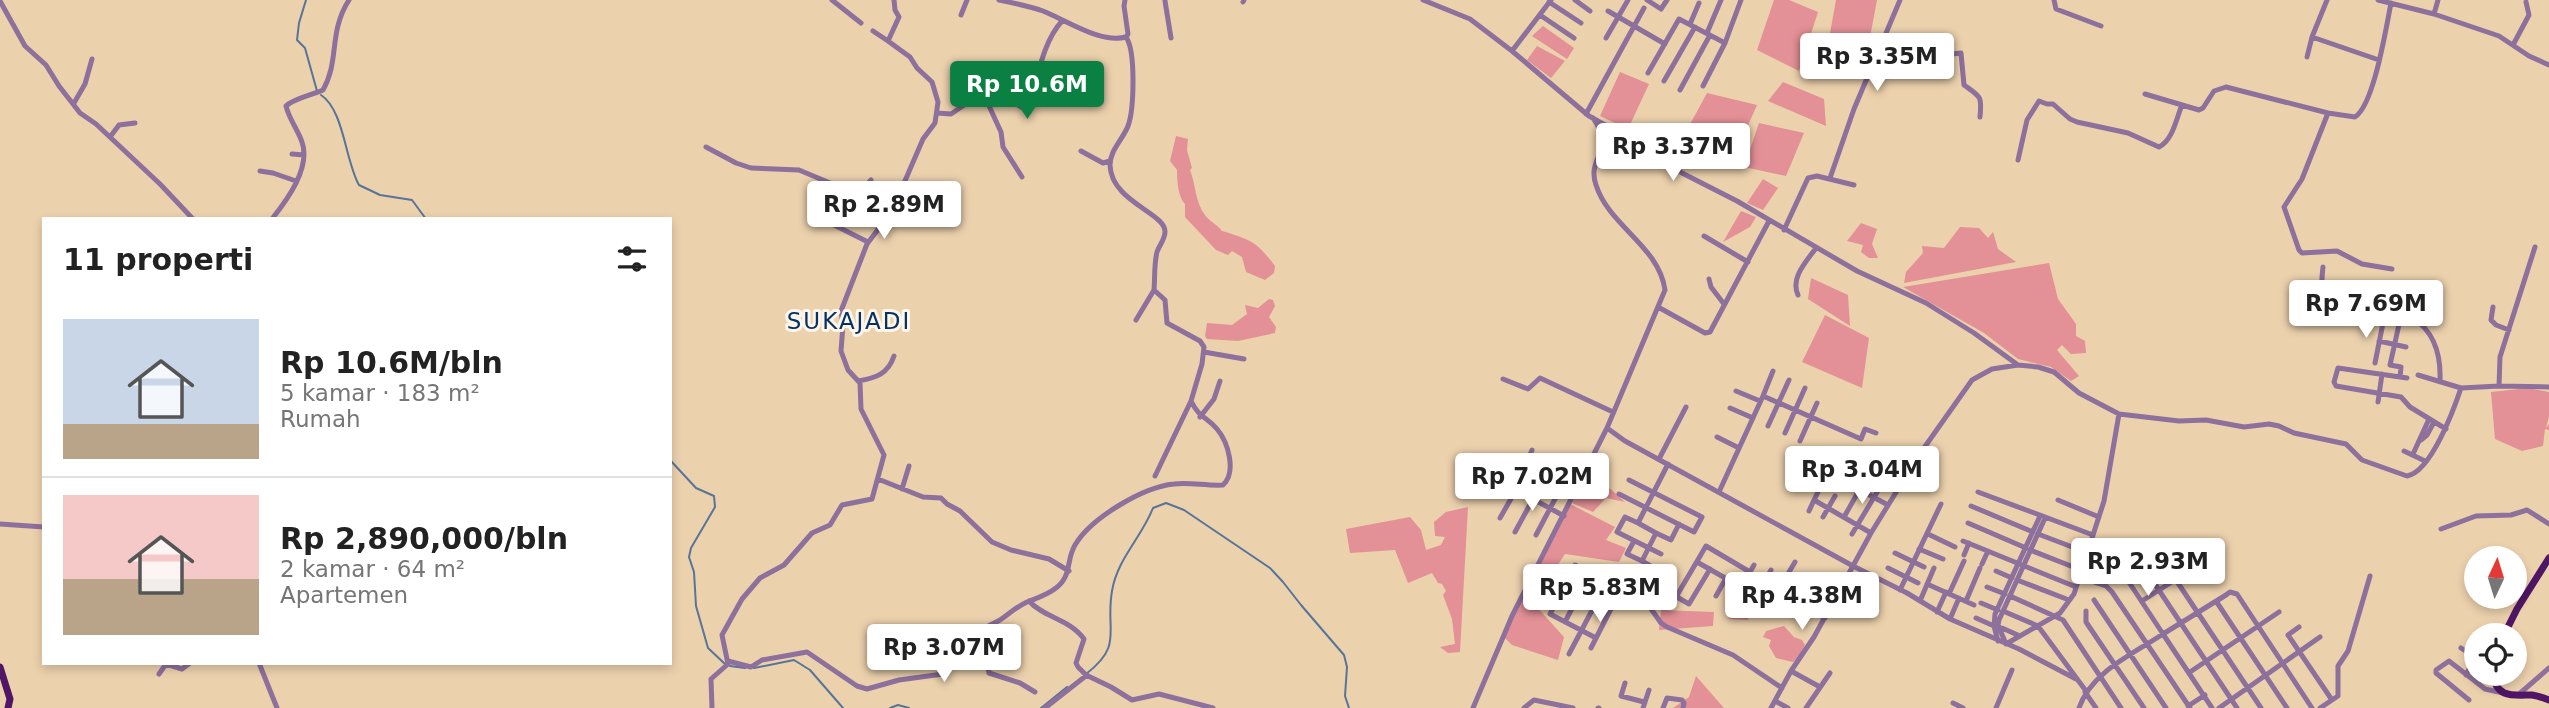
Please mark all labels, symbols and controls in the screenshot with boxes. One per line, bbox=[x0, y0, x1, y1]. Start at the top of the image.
pin: Rp 3.35M bbox=[1805, 34, 1949, 93]
text: Rp 3.35M bbox=[1816, 43, 1938, 69]
pin: Rp 10.6M bbox=[955, 61, 1099, 121]
text: Rp 10.6M bbox=[966, 71, 1088, 97]
pin: Rp 3.37M bbox=[1601, 124, 1745, 183]
text: Rp 3.37M bbox=[1612, 133, 1734, 159]
pin: Rp 2.89M bbox=[812, 182, 956, 241]
text: Rp 2.89M bbox=[823, 191, 945, 217]
icon: filters bbox=[613, 240, 651, 278]
text: 11 properti bbox=[63, 242, 253, 277]
pin: Rp 7.69M bbox=[2294, 280, 2438, 340]
text: Rp 7.69M bbox=[2305, 290, 2427, 316]
district label: SUKAJADI bbox=[787, 308, 911, 334]
text: Rp 10.6M/bln bbox=[280, 345, 503, 380]
icon: home bbox=[119, 347, 203, 431]
text: 5 kamar · 183 m² bbox=[280, 380, 480, 406]
text: Rumah bbox=[280, 406, 361, 432]
pin: Rp 3.04M bbox=[1790, 447, 1934, 506]
pin: Rp 7.02M bbox=[1460, 454, 1604, 513]
text: Rp 3.04M bbox=[1801, 456, 1923, 482]
text: Rp 7.02M bbox=[1471, 463, 1593, 489]
text: Rp 2,890,000/bln bbox=[280, 521, 568, 556]
icon: home bbox=[119, 523, 203, 607]
pin: Rp 2.93M bbox=[2076, 538, 2220, 598]
north arrow bbox=[2464, 546, 2527, 609]
map controls bbox=[2464, 546, 2527, 686]
text: Rp 2.93M bbox=[2087, 548, 2209, 574]
text: 2 kamar · 64 m² bbox=[280, 556, 465, 582]
pin: Rp 5.83M bbox=[1528, 564, 1672, 624]
pin: Rp 4.38M bbox=[1730, 572, 1874, 632]
text: Rp 5.83M bbox=[1539, 574, 1661, 600]
text: Apartemen bbox=[280, 582, 408, 608]
text: Rp 4.38M bbox=[1741, 582, 1863, 608]
button: locate bbox=[2464, 623, 2527, 686]
pin: Rp 3.07M bbox=[872, 624, 1016, 684]
text: Rp 3.07M bbox=[883, 634, 1005, 660]

